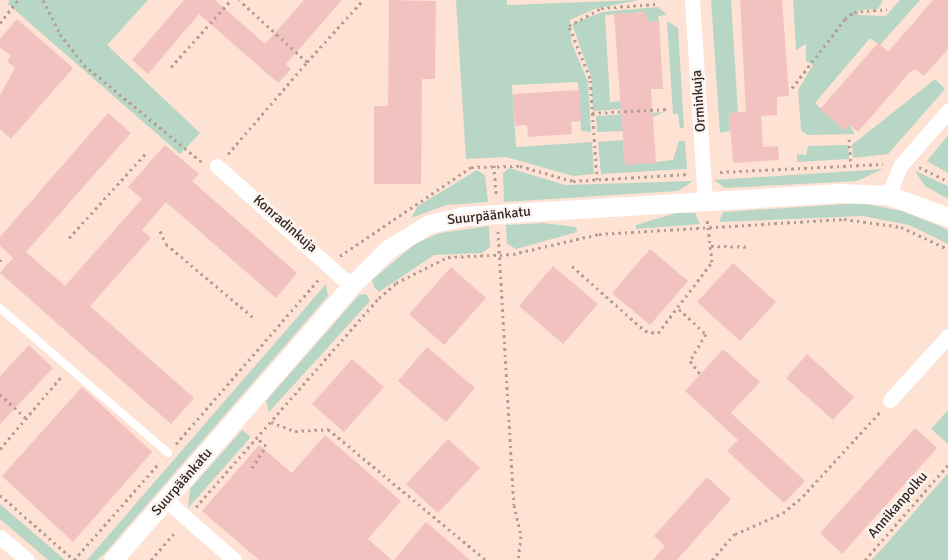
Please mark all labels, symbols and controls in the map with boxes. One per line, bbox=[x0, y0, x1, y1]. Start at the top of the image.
street label: Orminkuja bbox=[688, 69, 710, 133]
street label: Konradinkuja bbox=[250, 192, 320, 256]
street label: Suurpäänkatu bbox=[446, 203, 532, 229]
street label: Suurpäänkatu bbox=[148, 445, 216, 519]
street label: Annikanpolku bbox=[865, 468, 931, 542]

